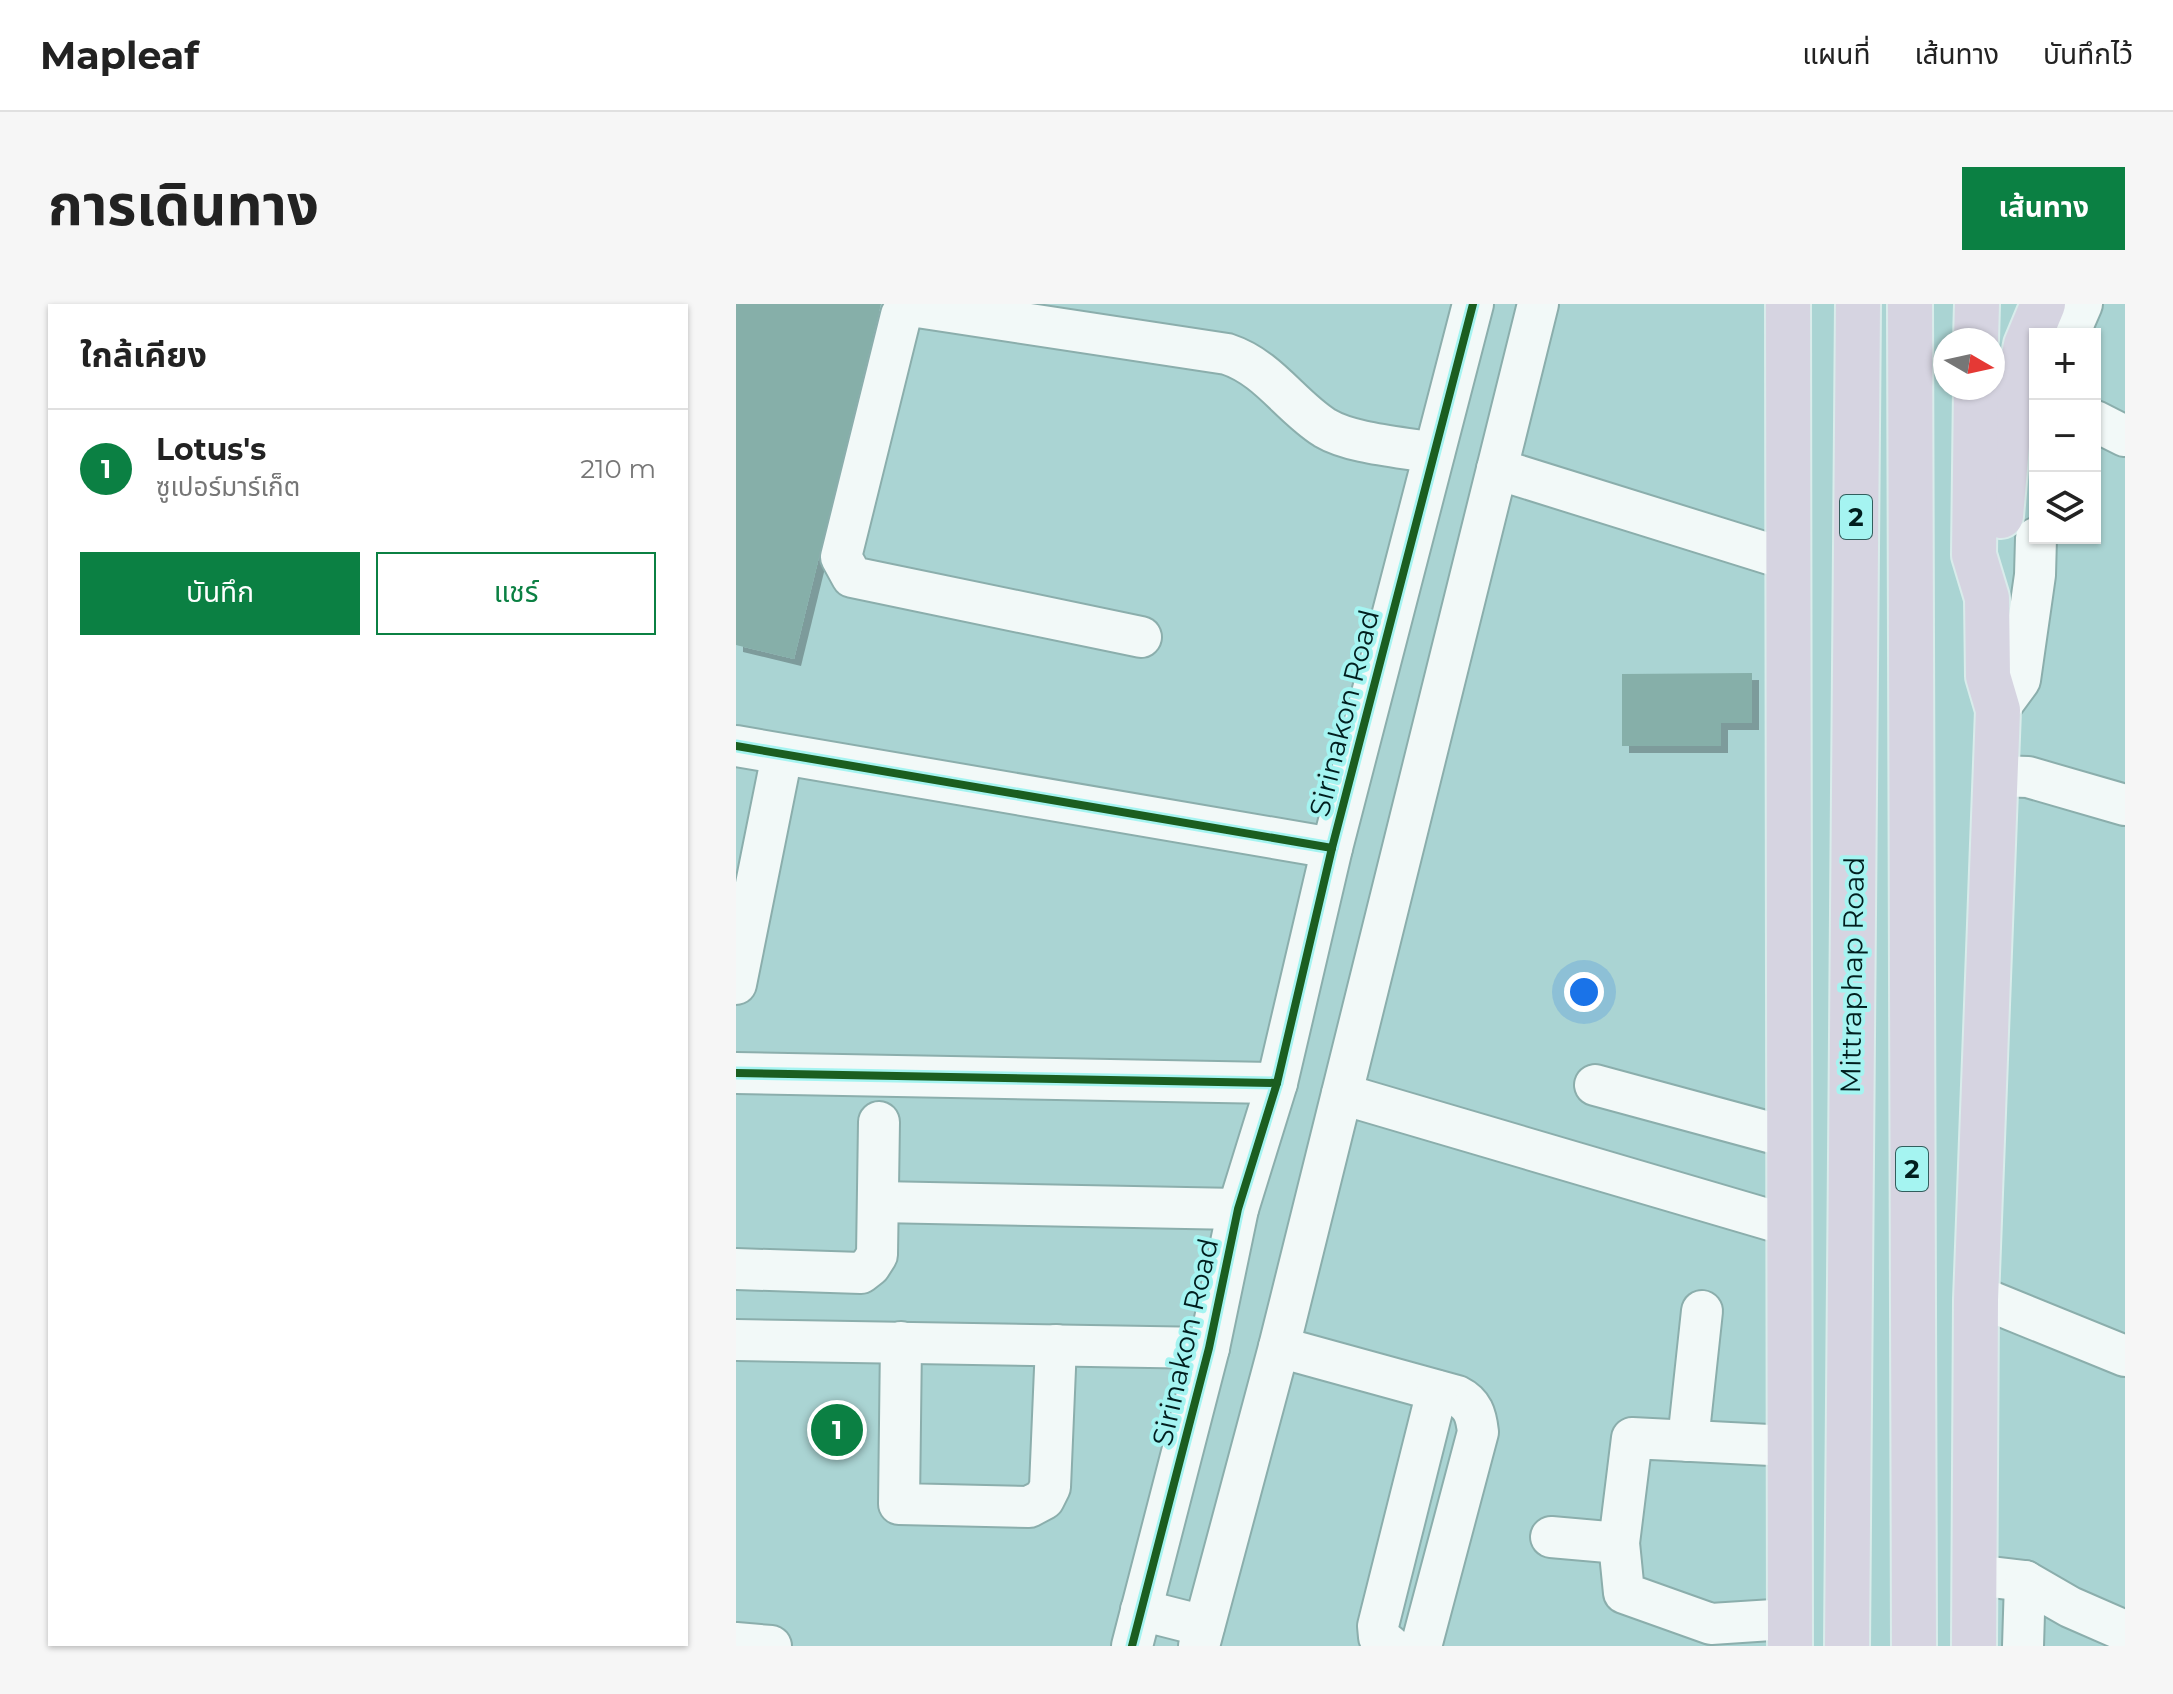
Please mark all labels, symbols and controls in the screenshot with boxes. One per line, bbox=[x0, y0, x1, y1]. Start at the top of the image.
text: Mapleaf bbox=[40, 32, 199, 79]
text: แผนที่ bbox=[1802, 37, 1870, 71]
text: เส้นทาง bbox=[1914, 37, 1999, 71]
text: บันทึกไว้ bbox=[2043, 37, 2133, 71]
button: เส้นทาง bbox=[1962, 167, 2125, 250]
text: การเดินทาง bbox=[48, 171, 319, 239]
north arrow bbox=[1933, 328, 2005, 400]
map controls bbox=[2029, 328, 2101, 544]
button: + bbox=[2029, 328, 2101, 400]
text: ใกล้เคียง bbox=[80, 334, 207, 376]
button: − bbox=[2029, 400, 2101, 472]
text: Lotus's bbox=[156, 431, 266, 468]
text: 1 bbox=[101, 453, 111, 485]
text: 210 m bbox=[580, 453, 656, 485]
text: ซูเปอร์มาร์เก็ต bbox=[156, 471, 300, 503]
button: layers bbox=[2029, 472, 2101, 544]
road number: 2 bbox=[1840, 495, 1872, 539]
button: บันทึก bbox=[80, 552, 360, 635]
button: แชร์ bbox=[376, 552, 656, 635]
street label: Sirinakon Road bbox=[1302, 606, 1386, 820]
street label: Mittraphap Road bbox=[1833, 856, 1871, 1094]
your location bbox=[1564, 972, 1604, 1012]
road number: 2 bbox=[1896, 1147, 1928, 1191]
street label: Sirinakon Road bbox=[1145, 1235, 1225, 1449]
pin: 1 bbox=[811, 1400, 863, 1460]

